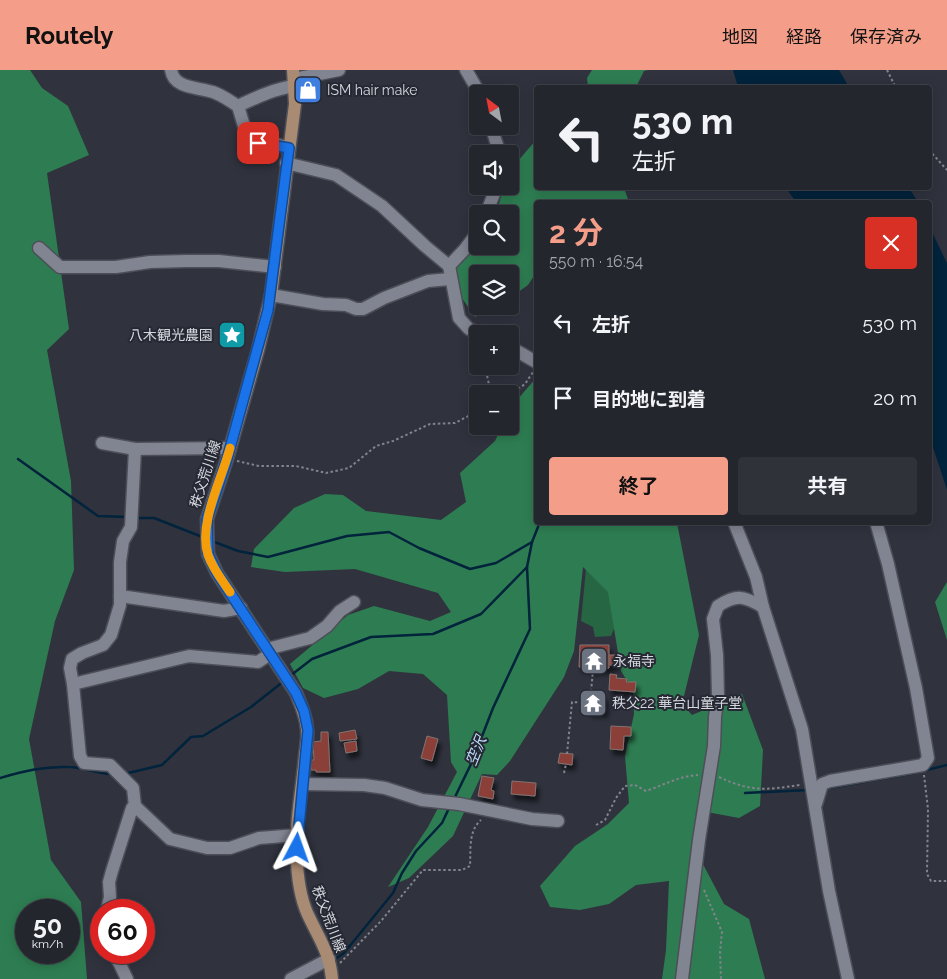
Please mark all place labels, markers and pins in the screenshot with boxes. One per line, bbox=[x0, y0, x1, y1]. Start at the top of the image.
shop icon: ISM hair make bbox=[293, 75, 323, 105]
place label: ISM hair make bbox=[327, 82, 418, 98]
pin bbox=[237, 122, 279, 164]
place icon: 八木観光農園 bbox=[217, 320, 247, 350]
place label: 八木観光農園 bbox=[129, 327, 213, 343]
temple icon: 永福寺 bbox=[579, 646, 609, 676]
place label: 永福寺 bbox=[613, 653, 655, 669]
temple icon: 秩父22 華台山童子堂 bbox=[578, 688, 608, 718]
place label: 秩父22 華台山童子堂 bbox=[612, 695, 742, 711]

